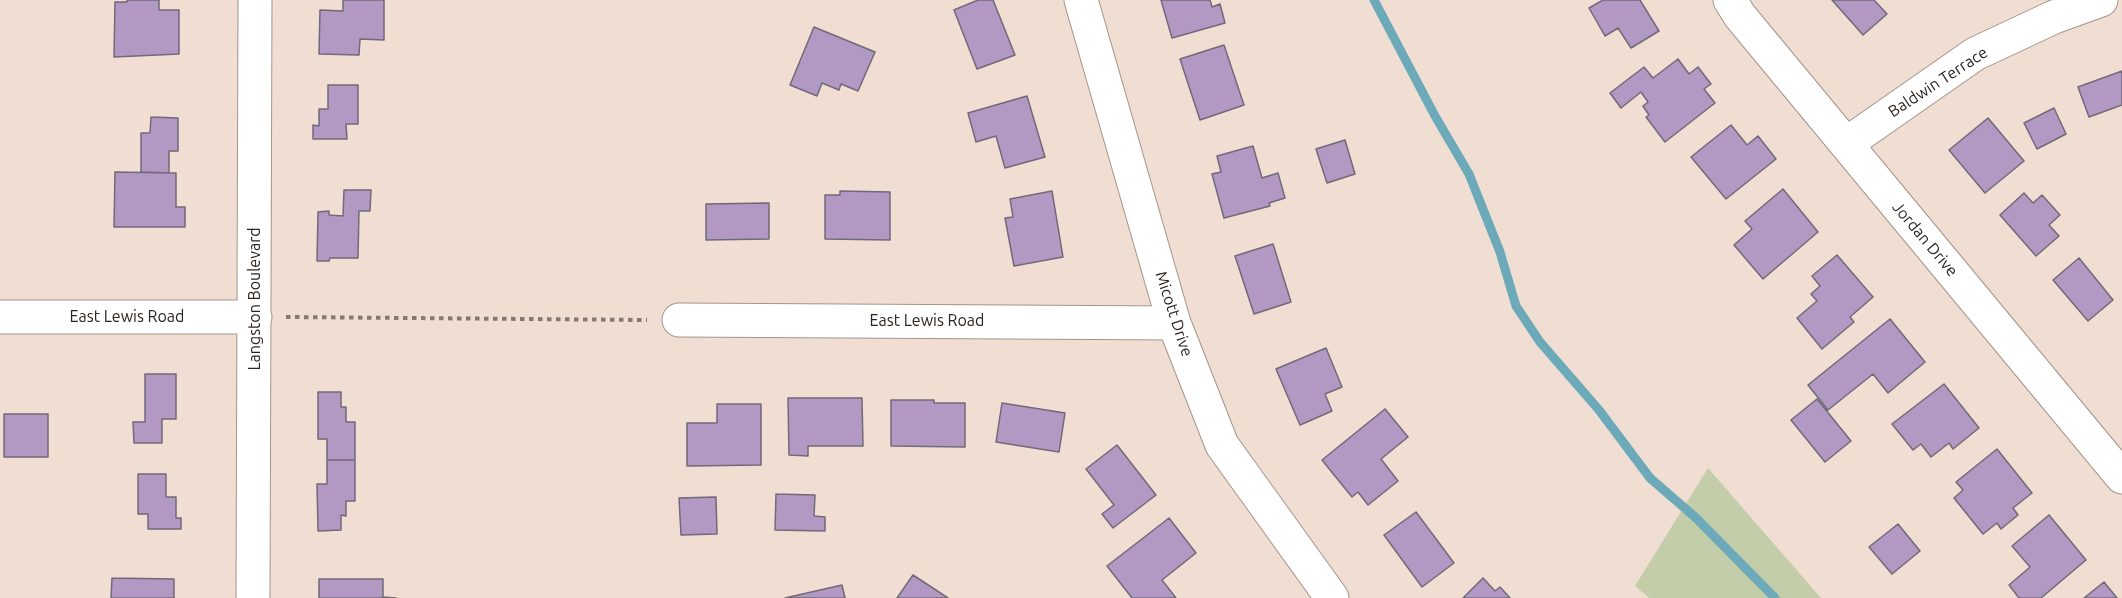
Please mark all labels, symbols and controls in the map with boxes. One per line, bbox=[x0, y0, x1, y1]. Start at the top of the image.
street label: Baldwin Terrace bbox=[1885, 43, 1991, 121]
street label: Jordan Drive bbox=[1888, 198, 1962, 280]
street label: Langston Boulevard bbox=[245, 227, 265, 371]
street label: Micott Drive bbox=[1151, 269, 1197, 359]
street label: East Lewis Road bbox=[70, 307, 184, 327]
street label: East Lewis Road bbox=[870, 311, 984, 331]

